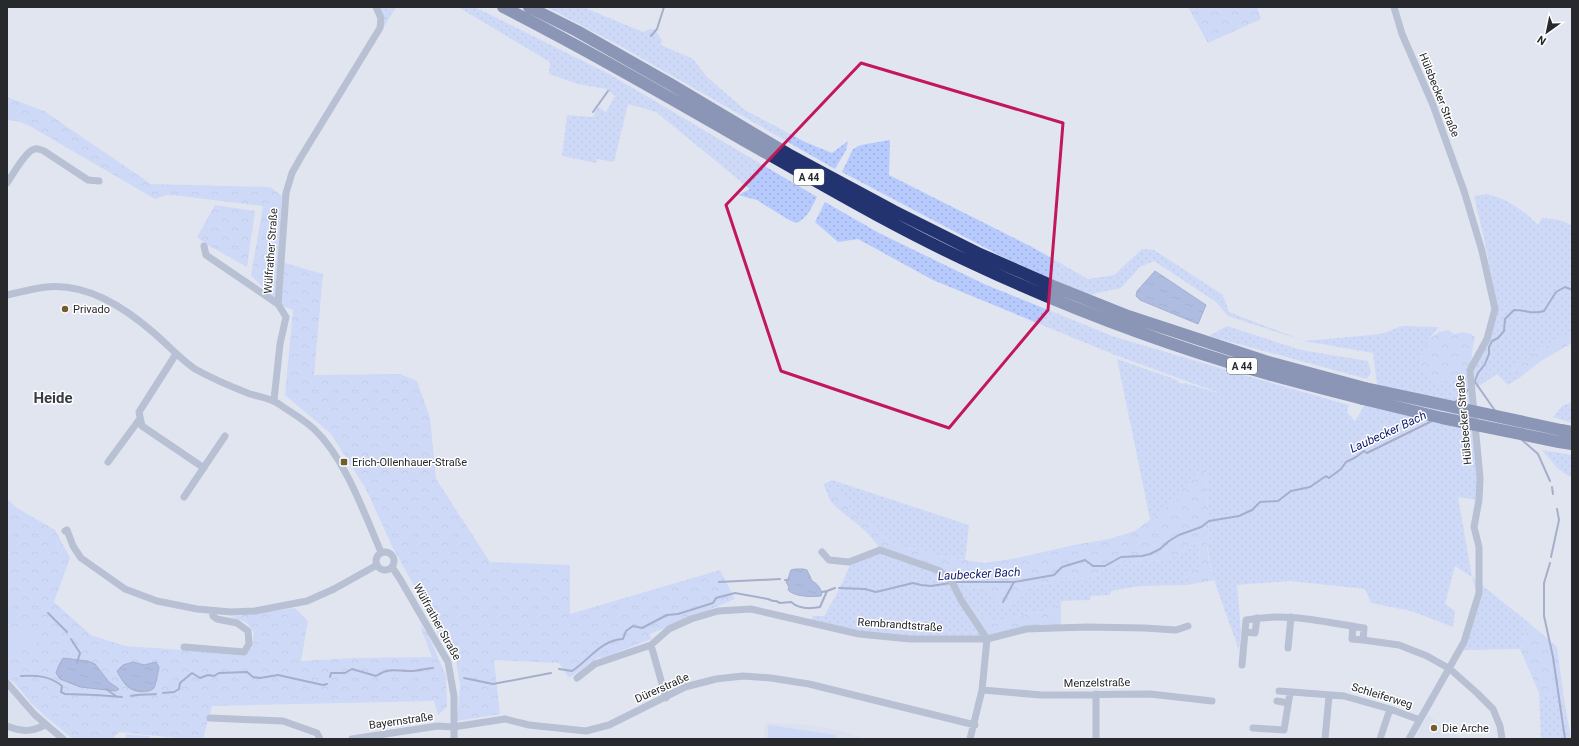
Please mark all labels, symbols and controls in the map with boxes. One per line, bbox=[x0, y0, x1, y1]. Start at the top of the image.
north arrow bbox=[1527, 12, 1567, 52]
text: N bbox=[1535, 32, 1549, 48]
street label: Hülsbecker Straße bbox=[1416, 51, 1462, 139]
road number: A 44 bbox=[794, 169, 824, 185]
street label: Wülfrather Straße bbox=[262, 208, 280, 294]
place label: Privado bbox=[73, 303, 110, 316]
marker: Privado bbox=[60, 304, 70, 314]
road number: A 44 bbox=[1227, 358, 1257, 374]
street label: Hülsbecker Straße bbox=[1454, 375, 1474, 465]
district label: Heide bbox=[33, 389, 73, 407]
water label: Laubecker Bach bbox=[1348, 408, 1428, 456]
place label: Erich-Ollenhauer-Straße bbox=[352, 456, 467, 469]
marker: Erich-Ollenhauer-Straße bbox=[339, 457, 349, 467]
water label: Laubecker Bach bbox=[937, 565, 1021, 583]
street label: Wülfrather Straße bbox=[411, 581, 464, 663]
street label: Rembrandtstraße bbox=[857, 616, 943, 634]
street label: Dürerstraße bbox=[633, 670, 691, 706]
street label: Menzelstraße bbox=[1064, 676, 1131, 690]
street label: Schleiferweg bbox=[1350, 681, 1414, 711]
street label: Bayernstraße bbox=[368, 710, 434, 732]
place label: Die Arche bbox=[1442, 722, 1489, 735]
marker: Die Arche bbox=[1429, 723, 1439, 733]

